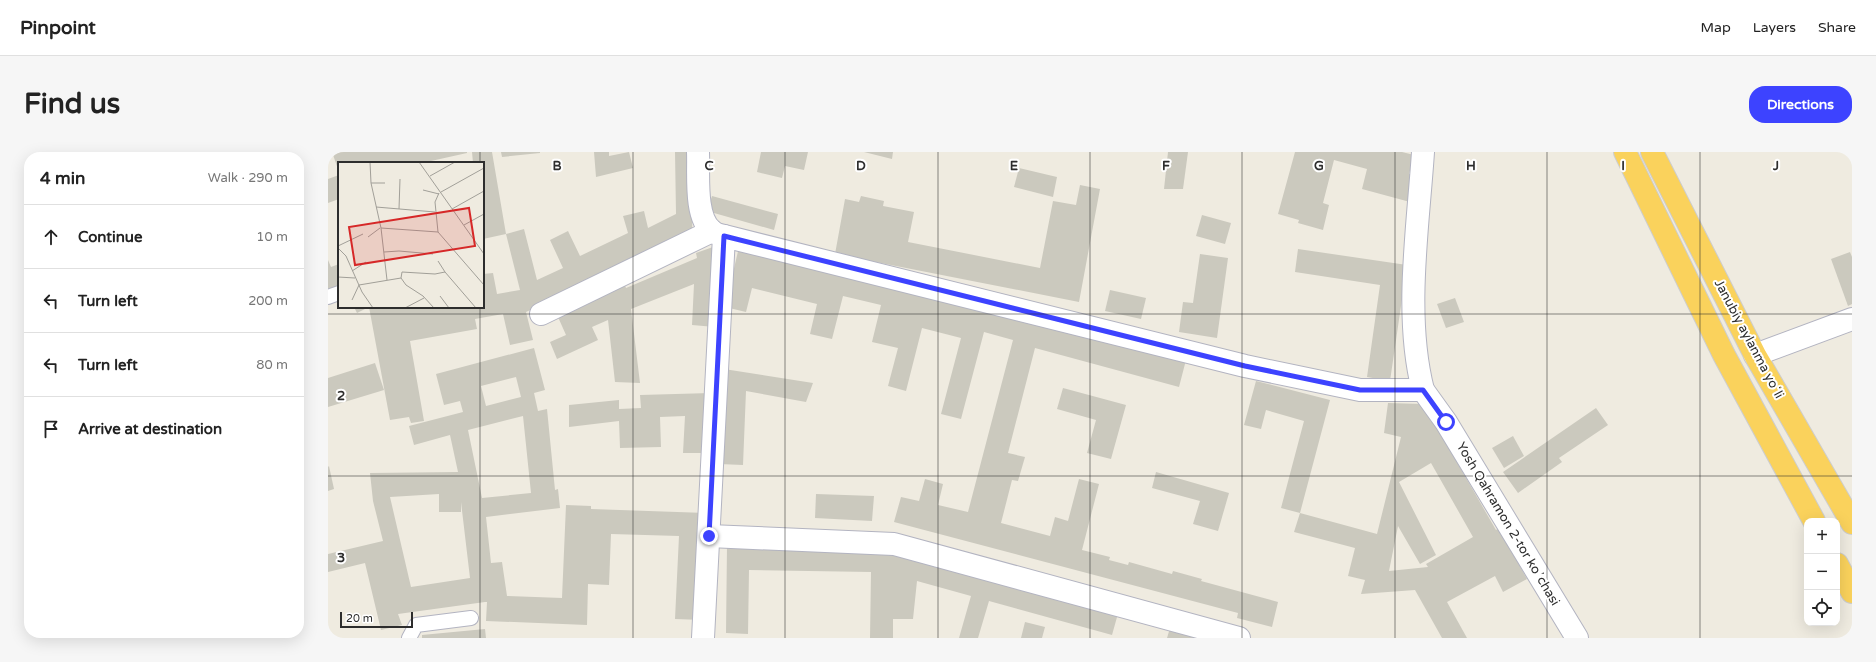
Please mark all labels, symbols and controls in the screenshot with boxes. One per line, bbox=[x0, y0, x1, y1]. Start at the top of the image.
text: Pinpoint bbox=[20, 17, 96, 39]
text: Map bbox=[1701, 19, 1731, 36]
text: Layers bbox=[1753, 19, 1796, 36]
text: Share bbox=[1818, 19, 1856, 36]
button: Directions bbox=[1749, 86, 1852, 123]
text: Find us bbox=[24, 87, 120, 121]
text: B bbox=[552, 158, 562, 174]
text: C bbox=[704, 158, 714, 174]
text: D bbox=[856, 158, 866, 174]
text: E bbox=[1010, 158, 1018, 174]
text: F bbox=[1162, 158, 1170, 174]
text: G bbox=[1314, 158, 1324, 174]
text: H bbox=[1466, 158, 1476, 174]
text: I bbox=[1621, 158, 1625, 174]
text: J bbox=[1772, 158, 1779, 174]
inset map bbox=[338, 162, 484, 308]
text: 4 min bbox=[40, 168, 85, 189]
text: Walk · 290 m bbox=[208, 170, 288, 186]
icon: ahead bbox=[40, 226, 62, 248]
text: Continue bbox=[78, 228, 142, 246]
text: 10 m bbox=[256, 229, 288, 245]
street label: Janubiy aylanma yoʻli bbox=[1711, 277, 1787, 401]
icon: left bbox=[40, 290, 62, 312]
text: Turn left bbox=[78, 292, 138, 310]
text: 200 m bbox=[248, 293, 288, 309]
icon: left bbox=[40, 354, 62, 376]
text: Turn left bbox=[78, 356, 138, 374]
text: 80 m bbox=[256, 357, 288, 373]
text: 2 bbox=[337, 388, 345, 404]
route start bbox=[1437, 413, 1455, 431]
icon: arrive bbox=[40, 418, 62, 440]
text: Arrive at destination bbox=[78, 420, 222, 438]
street label: Yosh Qahramon 2-tor koʼchasi bbox=[1453, 439, 1563, 609]
map controls bbox=[1804, 518, 1840, 626]
button: + bbox=[1804, 518, 1840, 554]
route end bbox=[700, 527, 718, 545]
text: 3 bbox=[337, 550, 345, 566]
button: − bbox=[1804, 554, 1840, 590]
button: locate bbox=[1804, 590, 1840, 626]
scale bar bbox=[340, 610, 413, 629]
text: 20 m bbox=[346, 612, 373, 625]

